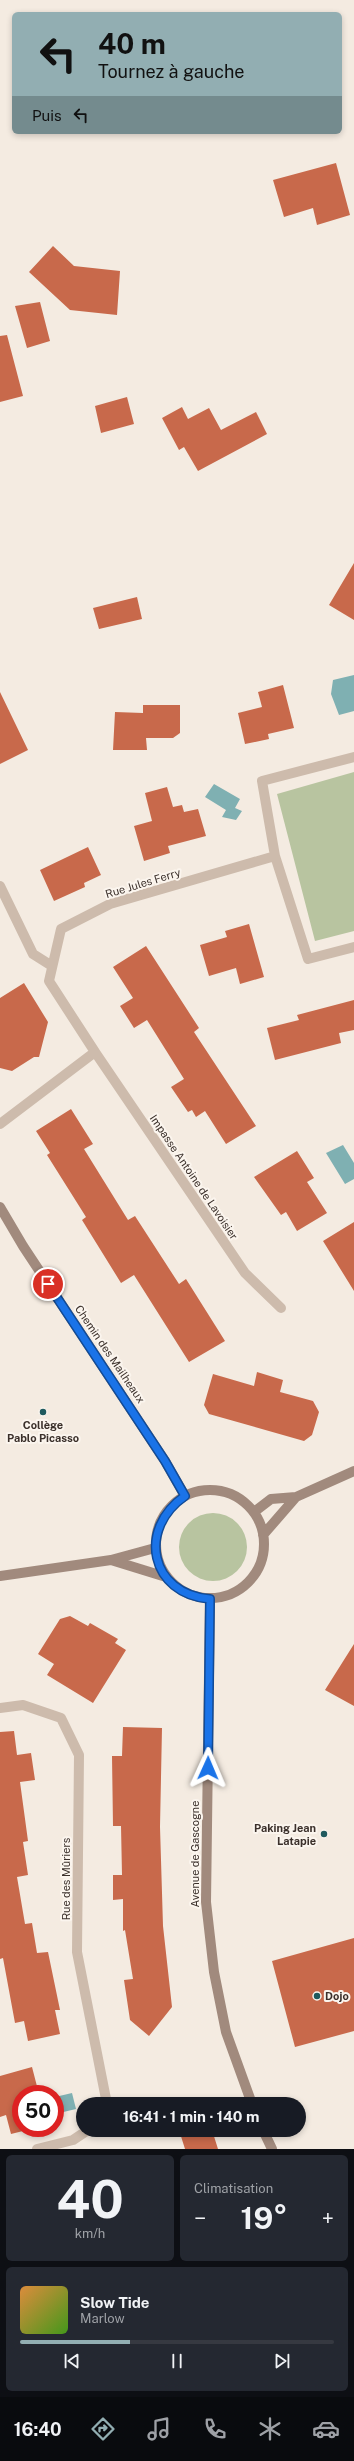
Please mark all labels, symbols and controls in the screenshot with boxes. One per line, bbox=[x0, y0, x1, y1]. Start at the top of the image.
text: 40 m bbox=[98, 27, 166, 60]
icon: left bbox=[32, 28, 84, 80]
text: Tournez à gauche bbox=[98, 61, 245, 82]
icon: left bbox=[70, 104, 92, 126]
text: Puis bbox=[32, 107, 62, 124]
street label: Rue Jules Ferry bbox=[104, 866, 182, 900]
street label: Impasse Antoine de Lavoisier bbox=[148, 1112, 240, 1242]
pin bbox=[31, 1267, 65, 1301]
icon: arrive bbox=[37, 1273, 59, 1295]
street label: Chemin des Mailheaux bbox=[73, 1303, 147, 1405]
marker: Collège Pablo Picasso bbox=[38, 1407, 48, 1417]
place label: Collège Pablo Picasso bbox=[7, 1419, 79, 1444]
position arrow bbox=[187, 1747, 229, 1789]
street label: Avenue de Gascogne bbox=[189, 1801, 201, 1907]
place label: Paking Jean Latapie bbox=[254, 1822, 316, 1847]
marker: Paking Jean Latapie bbox=[319, 1829, 329, 1839]
street label: Rue des Mûriers bbox=[60, 1837, 72, 1920]
place label: Dojo bbox=[325, 1990, 349, 2002]
marker: Dojo bbox=[312, 1991, 322, 2001]
speed limit sign: 50 bbox=[12, 2085, 64, 2137]
text: 16:41 · 1 min · 140 m bbox=[123, 2108, 259, 2125]
text: 40 bbox=[56, 2169, 124, 2230]
text: Climatisation bbox=[194, 2181, 273, 2196]
text: 19° bbox=[241, 2200, 287, 2236]
text: − bbox=[194, 2205, 206, 2231]
text: + bbox=[322, 2205, 334, 2231]
text: km/h bbox=[75, 2226, 105, 2241]
text: Slow Tide bbox=[80, 2294, 149, 2311]
text: Marlow bbox=[80, 2311, 125, 2326]
icon: previous bbox=[61, 2350, 83, 2372]
icon: pause bbox=[166, 2350, 188, 2372]
icon: next bbox=[271, 2350, 293, 2372]
icon: directions bbox=[89, 2415, 117, 2443]
icon: music bbox=[145, 2415, 173, 2443]
icon: phone bbox=[201, 2415, 229, 2443]
icon: climate bbox=[256, 2415, 284, 2443]
icon: car bbox=[312, 2415, 340, 2443]
text: 16:40 bbox=[14, 2419, 62, 2440]

